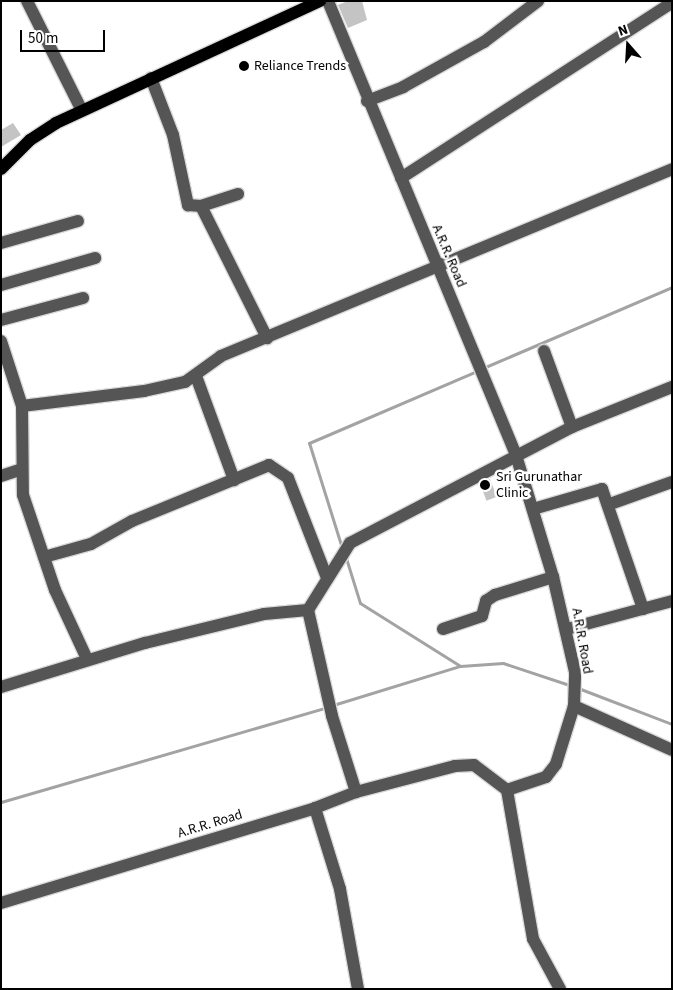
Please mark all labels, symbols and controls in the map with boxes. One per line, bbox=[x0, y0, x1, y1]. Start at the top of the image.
scale bar bbox=[22, 20, 108, 52]
north arrow bbox=[603, 20, 653, 70]
text: N bbox=[615, 20, 631, 42]
text: 50 m bbox=[28, 28, 58, 49]
place label: Reliance Trends bbox=[254, 58, 346, 74]
marker: Reliance Trends bbox=[238, 60, 250, 72]
street label: A.R.R. Road bbox=[428, 222, 470, 290]
place label: Sri Gurunathar Clinic bbox=[496, 469, 582, 502]
marker: Sri Gurunathar Clinic bbox=[478, 478, 492, 492]
street label: A.R.R. Road bbox=[568, 607, 596, 675]
street label: A.R.R. Road bbox=[176, 806, 244, 842]

